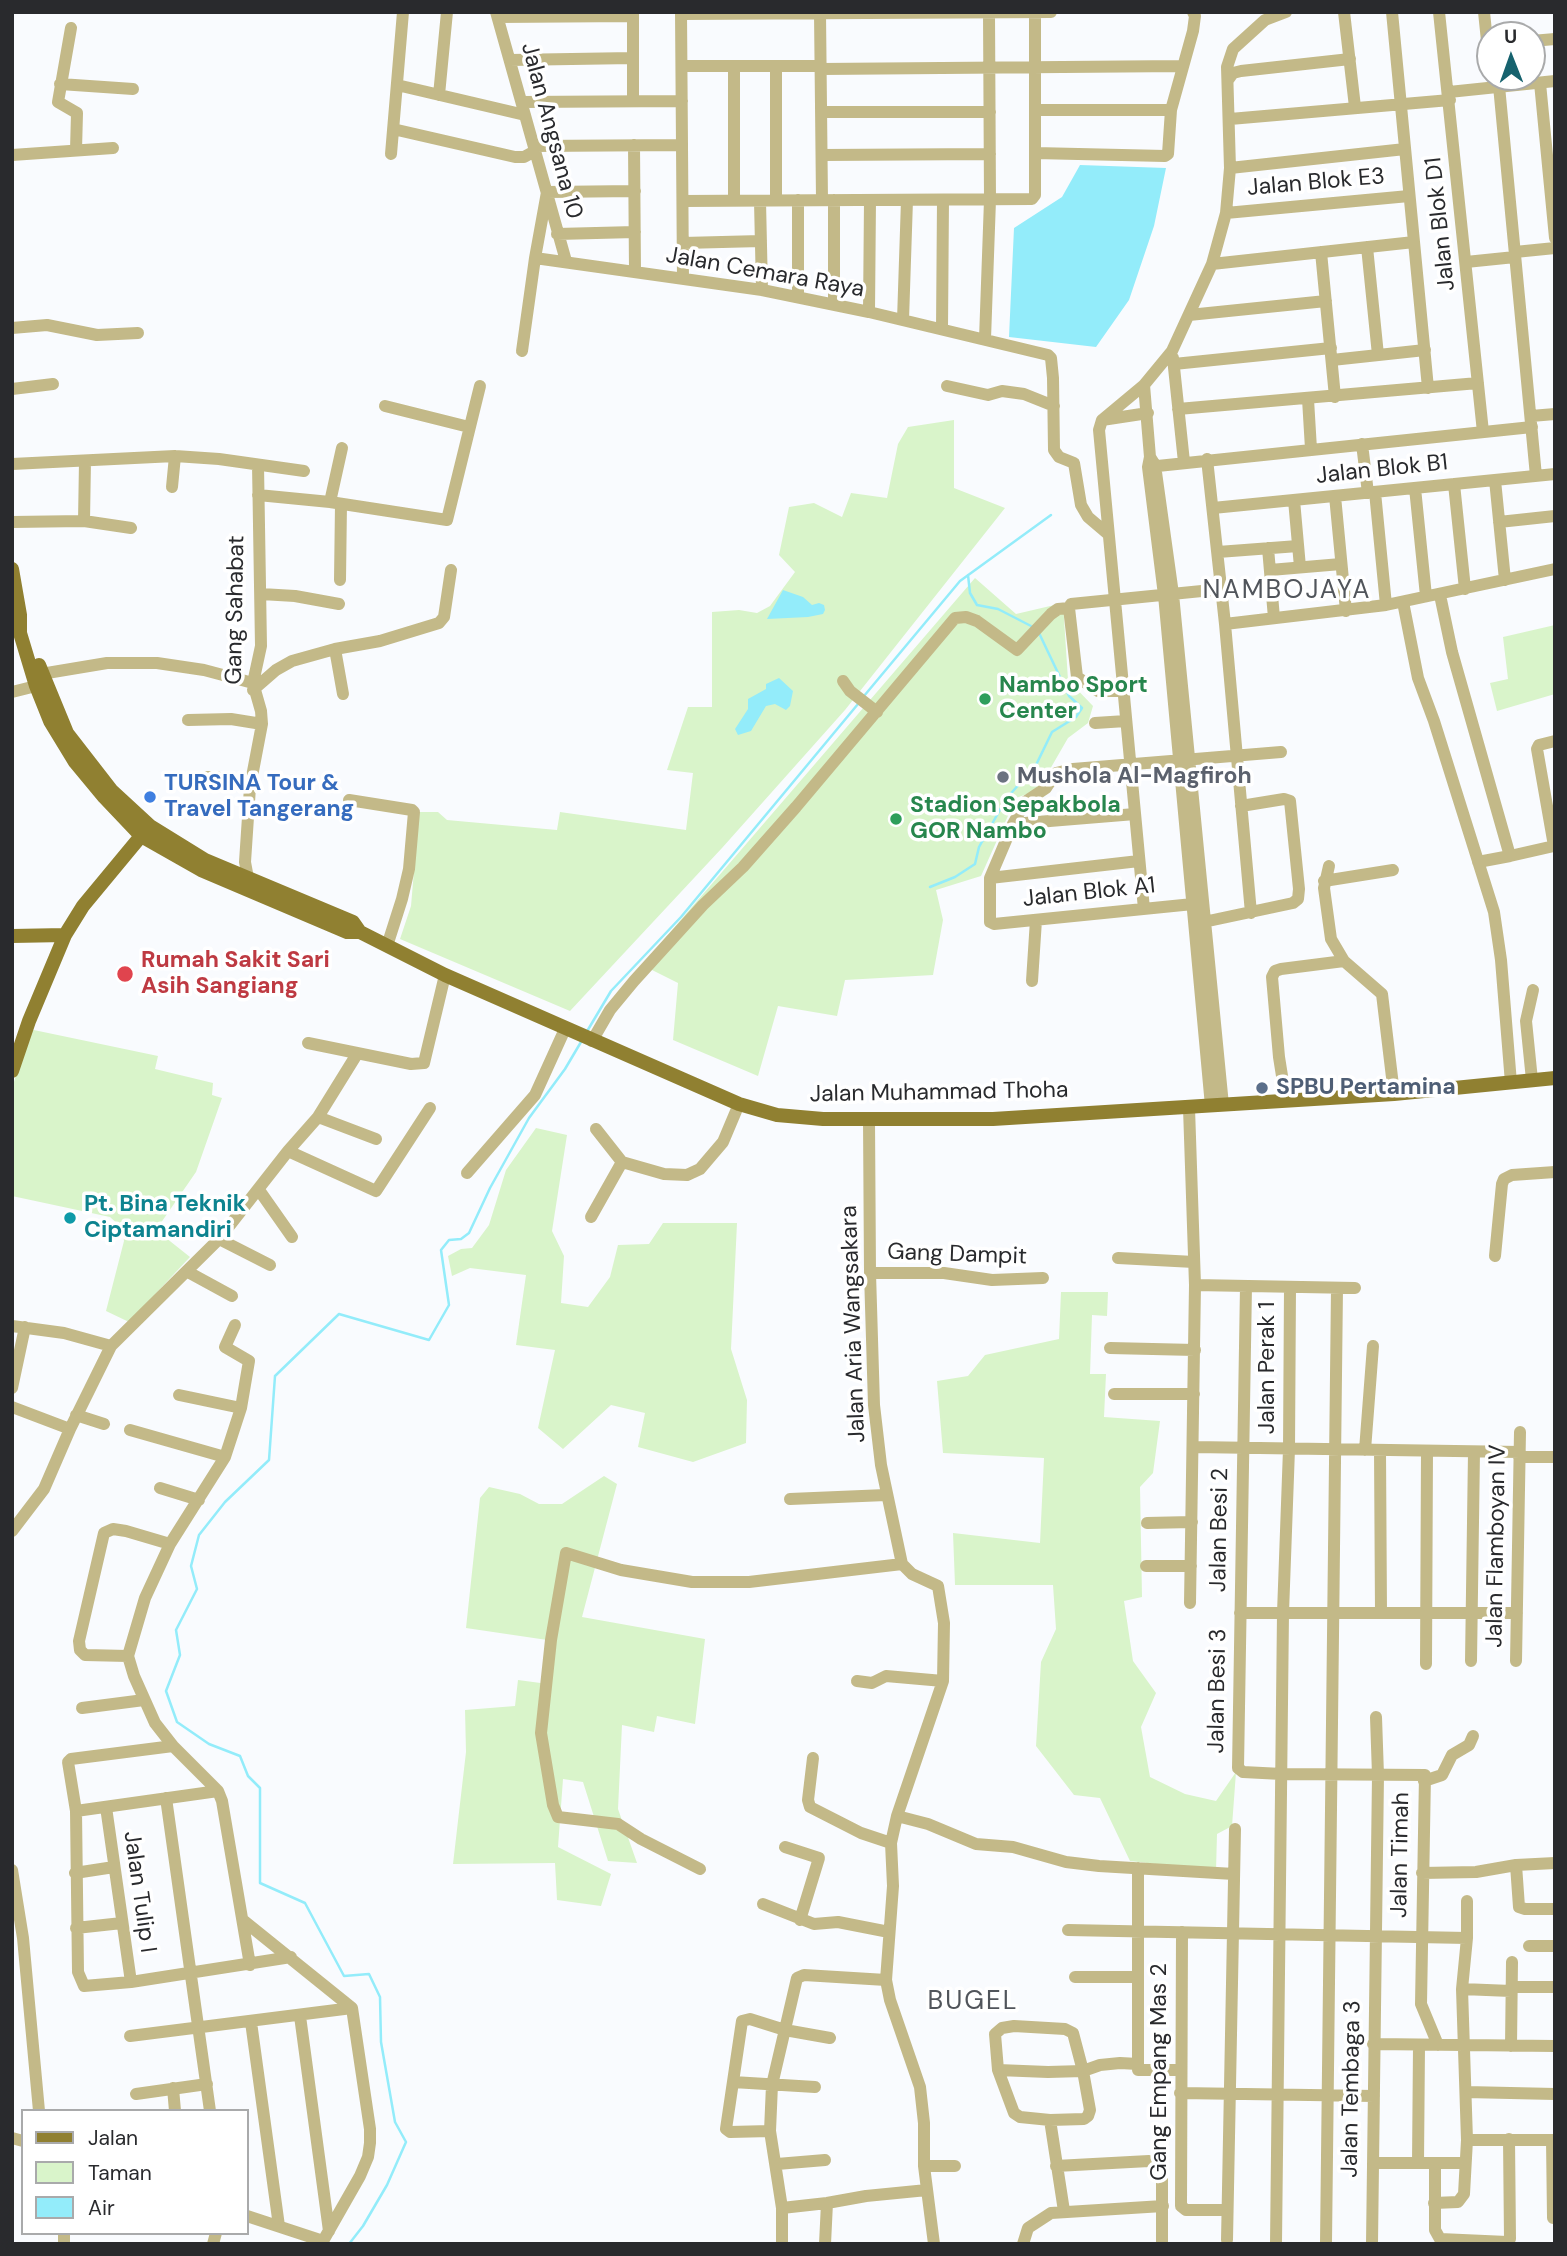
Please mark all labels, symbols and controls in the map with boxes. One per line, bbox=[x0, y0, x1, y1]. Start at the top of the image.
north arrow bbox=[1476, 21, 1546, 91]
text: U bbox=[1504, 24, 1517, 49]
street label: Jalan Angsana 10 bbox=[514, 40, 588, 222]
street label: Jalan Blok D1 bbox=[1420, 156, 1462, 292]
street label: Jalan Blok E3 bbox=[1246, 163, 1386, 203]
street label: Jalan Cemara Raya bbox=[664, 242, 866, 304]
street label: Jalan Blok B1 bbox=[1315, 449, 1449, 491]
street label: Gang Sahabat bbox=[221, 535, 251, 685]
district label: NAMBOJAYA bbox=[1204, 575, 1370, 607]
place label: Nambo Sport Center bbox=[999, 672, 1148, 726]
marker: Nambo Sport Center bbox=[977, 691, 993, 707]
place label: Mushola Al-Magfiroh bbox=[1017, 763, 1252, 791]
marker: Mushola Al-Magfiroh bbox=[995, 769, 1011, 785]
place label: TURSINA Tour & Travel Tangerang bbox=[164, 770, 354, 824]
marker: TURSINA Tour & Travel Tangerang bbox=[142, 789, 158, 805]
place label: Stadion Sepakbola GOR Nambo bbox=[910, 792, 1121, 846]
marker: Stadion Sepakbola GOR Nambo bbox=[888, 811, 904, 827]
street label: Jalan Blok A1 bbox=[1021, 872, 1157, 914]
place label: Rumah Sakit Sari Asih Sangiang bbox=[141, 947, 330, 1001]
marker: Rumah Sakit Sari Asih Sangiang bbox=[115, 964, 135, 984]
place label: SPBU Pertamina bbox=[1276, 1074, 1456, 1102]
street label: Jalan Muhammad Thoha bbox=[809, 1077, 1069, 1109]
marker: SPBU Pertamina bbox=[1254, 1080, 1270, 1096]
place label: Pt. Bina Teknik Ciptamandiri bbox=[84, 1191, 246, 1245]
street label: Jalan Aria Wangsakara bbox=[836, 1205, 872, 1443]
marker: Pt. Bina Teknik Ciptamandiri bbox=[62, 1210, 78, 1226]
street label: Gang Dampit bbox=[887, 1239, 1027, 1271]
street label: Jalan Perak 1 bbox=[1254, 1302, 1282, 1434]
street label: Jalan Flamboyan IV bbox=[1481, 1444, 1513, 1648]
street label: Jalan Besi 2 bbox=[1205, 1468, 1235, 1592]
street label: Jalan Besi 3 bbox=[1203, 1628, 1233, 1754]
street label: Jalan Timah bbox=[1386, 1792, 1416, 1918]
street label: Jalan Tulip I bbox=[117, 1829, 161, 1955]
street label: Gang Empang Mas 2 bbox=[1146, 1963, 1174, 2181]
district label: BUGEL bbox=[928, 1986, 1018, 2018]
street label: Jalan Tembaga 3 bbox=[1337, 2000, 1367, 2178]
legend bbox=[21, 2109, 248, 2235]
text: Jalan bbox=[88, 2124, 138, 2152]
text: Taman bbox=[88, 2159, 152, 2187]
text: Air bbox=[88, 2194, 115, 2222]

